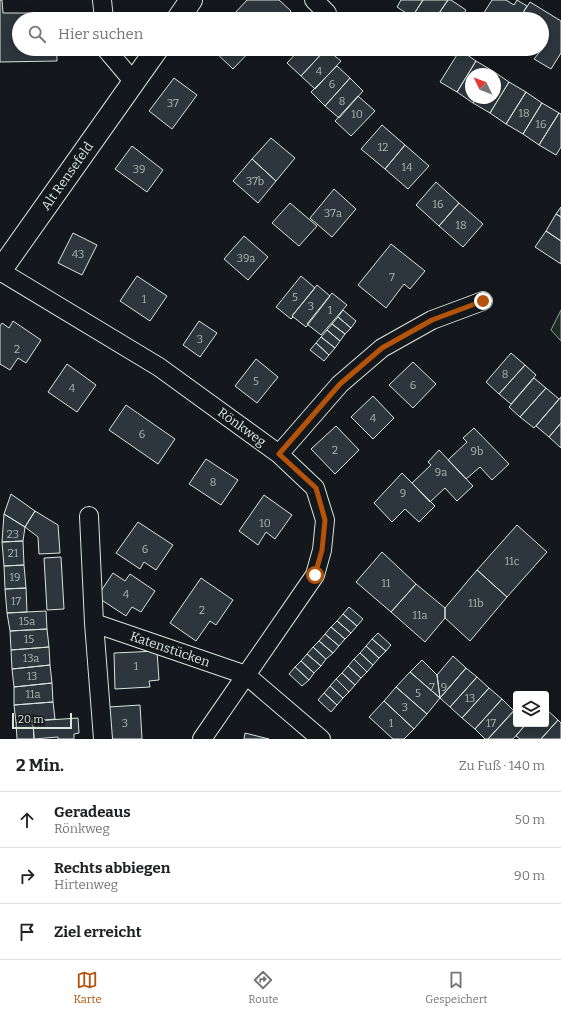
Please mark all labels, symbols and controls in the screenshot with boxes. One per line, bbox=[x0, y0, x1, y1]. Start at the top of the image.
search box bbox=[12, 12, 549, 56]
icon: search bbox=[26, 23, 48, 45]
text: Hier suchen bbox=[58, 25, 143, 43]
house number: 4 bbox=[316, 65, 323, 78]
north arrow bbox=[465, 68, 501, 104]
house number: 6 bbox=[329, 78, 335, 91]
house number: 8 bbox=[339, 95, 345, 108]
house number: 37 bbox=[167, 97, 179, 110]
house number: 18 bbox=[518, 107, 530, 120]
house number: 10 bbox=[351, 108, 363, 121]
house number: 16 bbox=[536, 118, 546, 131]
street label: Alt Rensefeld bbox=[38, 139, 96, 213]
house number: 12 bbox=[378, 141, 388, 154]
house number: 14 bbox=[402, 161, 413, 174]
house number: 39 bbox=[133, 163, 145, 176]
house number: 37b bbox=[246, 175, 264, 188]
house number: 16 bbox=[433, 198, 443, 211]
house number: 37a bbox=[324, 207, 342, 220]
house number: 18 bbox=[455, 219, 467, 232]
house number: 43 bbox=[72, 248, 84, 261]
house number: 39a bbox=[237, 252, 255, 265]
house number: 7 bbox=[389, 271, 395, 284]
house number: 5 bbox=[292, 291, 298, 304]
route end bbox=[474, 292, 492, 310]
house number: 1 bbox=[142, 293, 147, 306]
house number: 3 bbox=[308, 300, 314, 313]
house number: 1 bbox=[328, 304, 333, 317]
house number: 3 bbox=[197, 333, 203, 346]
house number: 2 bbox=[14, 343, 20, 356]
house number: 8 bbox=[502, 368, 508, 381]
house number: 5 bbox=[253, 375, 259, 388]
house number: 6 bbox=[410, 379, 416, 392]
house number: 4 bbox=[69, 382, 76, 395]
street label: Rönkweg bbox=[215, 405, 269, 449]
house number: 4 bbox=[370, 412, 377, 425]
house number: 6 bbox=[139, 428, 145, 441]
house number: 2 bbox=[332, 444, 338, 457]
house number: 9b bbox=[471, 445, 483, 458]
house number: 9a bbox=[435, 466, 447, 479]
house number: 8 bbox=[210, 476, 216, 489]
house number: 9 bbox=[400, 487, 406, 500]
house number: 10 bbox=[259, 517, 271, 530]
house number: 23 bbox=[7, 528, 19, 541]
house number: 6 bbox=[142, 543, 148, 556]
house number: 21 bbox=[8, 547, 19, 560]
house number: 11c bbox=[505, 555, 520, 568]
route start bbox=[306, 566, 324, 584]
house number: 19 bbox=[10, 571, 20, 584]
house number: 11 bbox=[382, 577, 391, 590]
house number: 4 bbox=[123, 588, 130, 601]
house number: 17 bbox=[11, 595, 21, 608]
house number: 11b bbox=[468, 597, 484, 610]
house number: 2 bbox=[199, 604, 205, 617]
house number: 11a bbox=[413, 609, 427, 622]
house number: 15a bbox=[19, 615, 35, 628]
street label: Katenstücken bbox=[128, 628, 213, 670]
house number: 15 bbox=[24, 633, 34, 646]
house number: 13a bbox=[23, 652, 39, 665]
house number: 1 bbox=[134, 660, 139, 673]
house number: 13 bbox=[27, 670, 37, 683]
house number: 7 bbox=[429, 681, 435, 694]
house number: 9 bbox=[441, 681, 447, 694]
house number: 5 bbox=[415, 687, 421, 700]
house number: 11a bbox=[26, 688, 40, 701]
map controls bbox=[513, 691, 549, 727]
button: layers bbox=[513, 691, 549, 727]
house number: 13 bbox=[465, 692, 475, 705]
house number: 3 bbox=[402, 701, 408, 714]
scale bar bbox=[12, 711, 72, 730]
text: 20 m bbox=[18, 713, 44, 726]
house number: 3 bbox=[122, 717, 128, 730]
house number: 1 bbox=[389, 717, 394, 730]
house number: 17 bbox=[486, 717, 496, 730]
text: 2 Min. bbox=[16, 755, 64, 776]
text: Zu Fuß · 140 m bbox=[459, 758, 545, 773]
text: Geradeaus bbox=[54, 803, 131, 821]
icon: ahead bbox=[16, 809, 38, 831]
text: 50 m bbox=[515, 812, 545, 827]
text: Rönkweg bbox=[54, 821, 110, 836]
text: Rechts abbiegen bbox=[54, 859, 170, 877]
icon: right bbox=[16, 865, 38, 887]
text: 90 m bbox=[514, 868, 545, 883]
text: Hirtenweg bbox=[54, 877, 118, 892]
icon: arrive bbox=[16, 921, 38, 943]
text: Ziel erreicht bbox=[54, 923, 142, 941]
tab: Karte bbox=[73, 969, 101, 1006]
tab: Route bbox=[248, 969, 278, 1006]
tab: Gespeichert bbox=[425, 969, 488, 1006]

